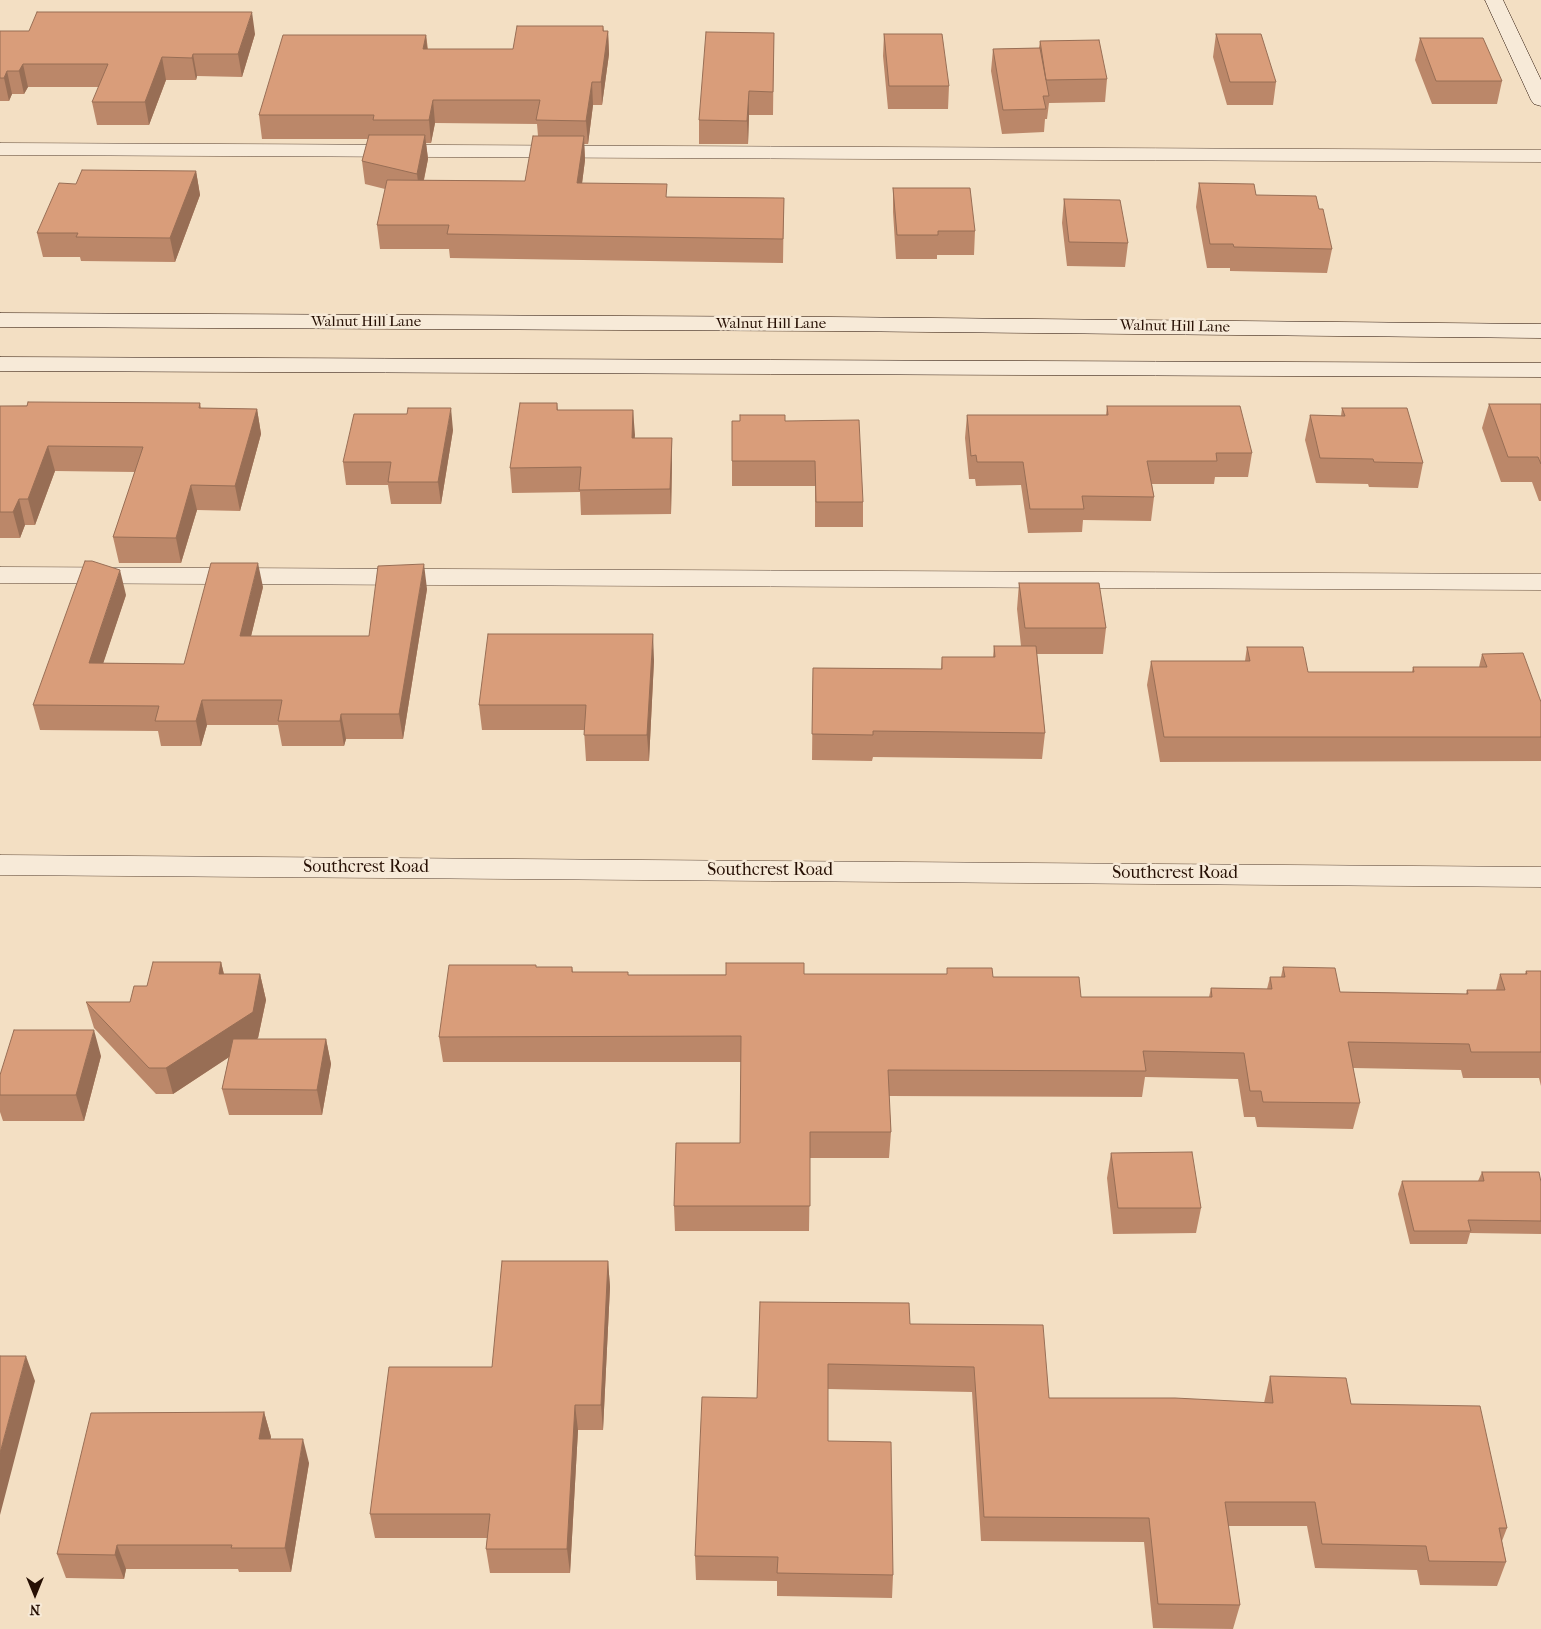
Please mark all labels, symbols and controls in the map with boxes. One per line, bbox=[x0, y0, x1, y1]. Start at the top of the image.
street label: Walnut Hill Lane bbox=[311, 313, 421, 331]
street label: Walnut Hill Lane bbox=[716, 315, 826, 333]
street label: Walnut Hill Lane bbox=[1120, 317, 1230, 337]
street label: Southcrest Road bbox=[303, 857, 429, 879]
street label: Southcrest Road bbox=[707, 860, 833, 882]
street label: Southcrest Road bbox=[1112, 863, 1238, 885]
north arrow bbox=[10, 1569, 60, 1619]
text: N bbox=[30, 1601, 40, 1618]

